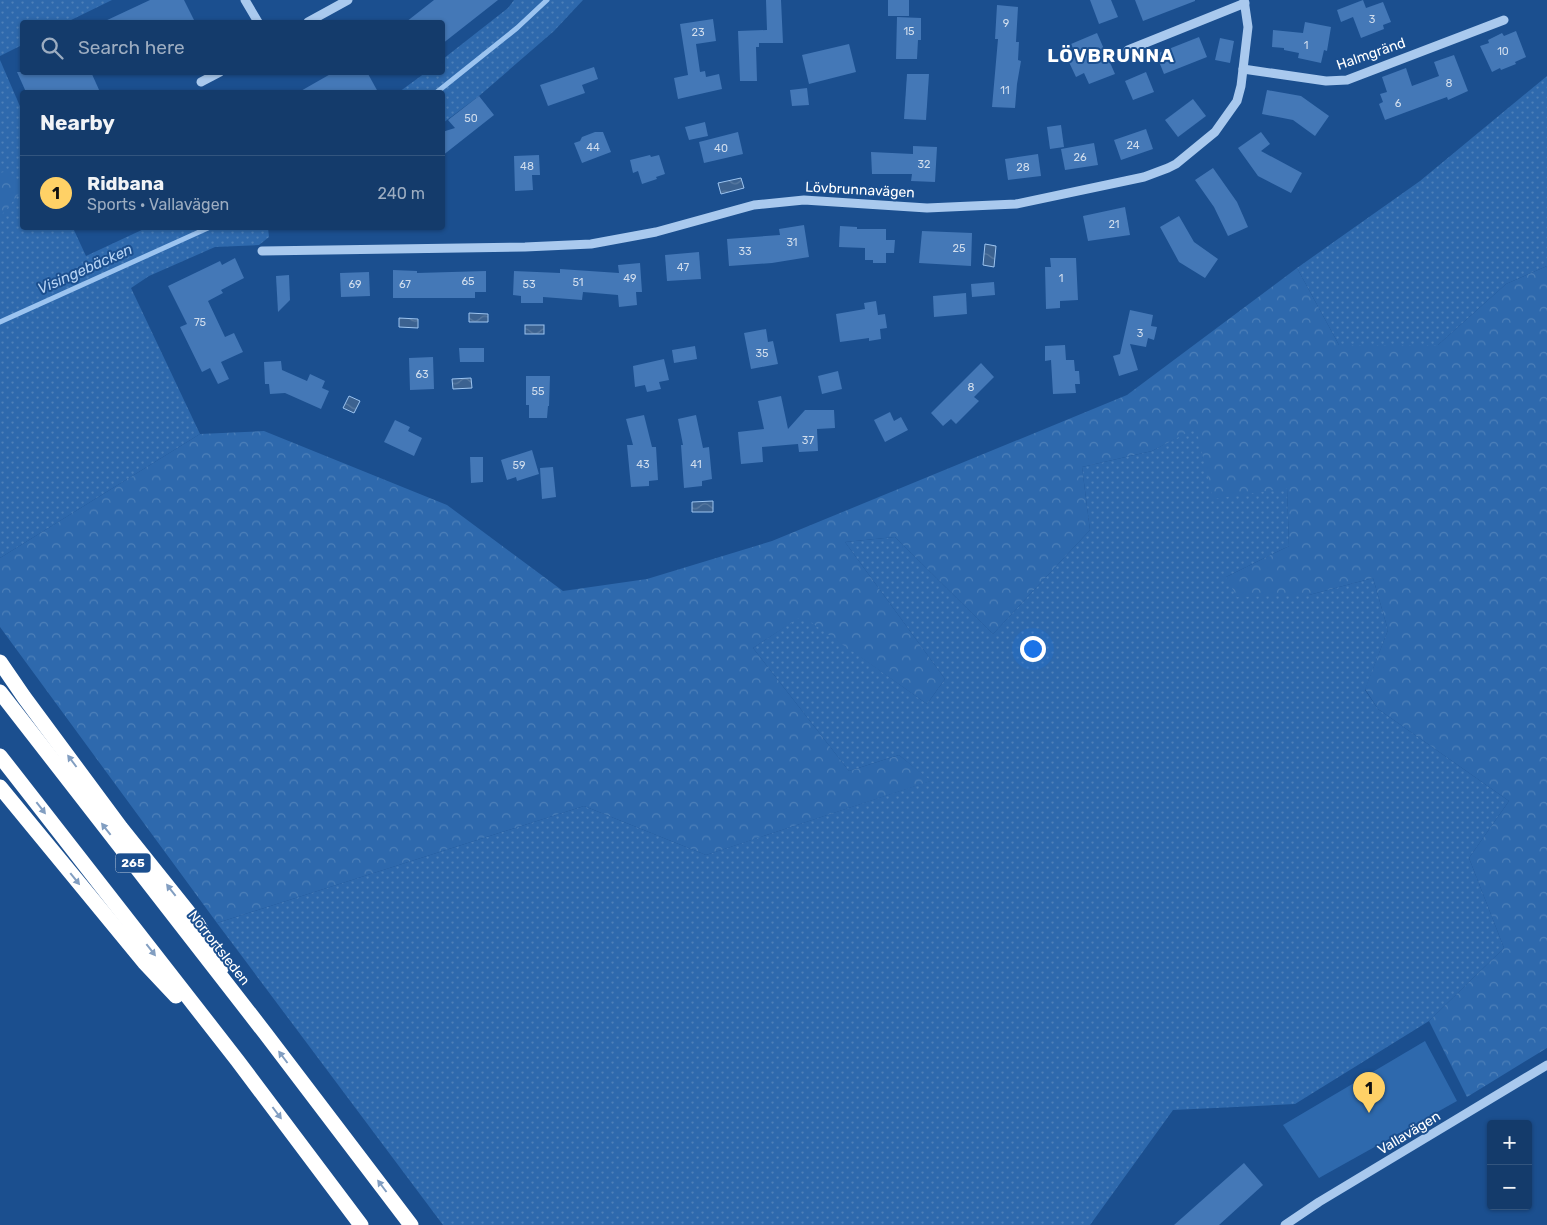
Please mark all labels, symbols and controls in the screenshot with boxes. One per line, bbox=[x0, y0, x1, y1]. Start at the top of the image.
house number: 3 bbox=[1369, 13, 1376, 26]
house number: 9 bbox=[1003, 17, 1009, 30]
search box bbox=[20, 20, 445, 75]
house number: 15 bbox=[903, 25, 915, 38]
house number: 23 bbox=[691, 26, 705, 39]
icon: search bbox=[38, 34, 66, 62]
street label: Halmgränd bbox=[1334, 34, 1408, 74]
text: Search here bbox=[78, 36, 185, 59]
house number: 1 bbox=[1304, 39, 1308, 52]
district label: LÖVBRUNNA bbox=[1047, 44, 1175, 67]
house number: 10 bbox=[1497, 45, 1509, 58]
house number: 8 bbox=[1446, 77, 1453, 90]
house number: 11 bbox=[1000, 84, 1010, 97]
house number: 6 bbox=[1395, 97, 1402, 110]
text: Nearby bbox=[40, 110, 115, 135]
house number: 50 bbox=[464, 112, 478, 125]
house number: 24 bbox=[1126, 139, 1140, 152]
house number: 44 bbox=[586, 141, 600, 154]
house number: 40 bbox=[714, 142, 728, 155]
house number: 26 bbox=[1073, 151, 1087, 164]
house number: 32 bbox=[917, 158, 931, 171]
house number: 48 bbox=[520, 160, 534, 173]
house number: 28 bbox=[1016, 161, 1030, 174]
text: Ridbana bbox=[87, 172, 164, 195]
street label: Lövbrunnavägen bbox=[805, 179, 915, 201]
text: 1 bbox=[52, 184, 60, 203]
text: 240 m bbox=[378, 184, 425, 203]
text: Sports · Vallavägen bbox=[87, 195, 229, 214]
house number: 21 bbox=[1108, 218, 1120, 231]
house number: 31 bbox=[786, 236, 798, 249]
water label: Visingebäcken bbox=[35, 240, 135, 298]
house number: 25 bbox=[953, 242, 966, 255]
house number: 33 bbox=[738, 245, 752, 258]
house number: 47 bbox=[677, 261, 689, 274]
house number: 49 bbox=[623, 272, 637, 285]
house number: 1 bbox=[1059, 272, 1063, 285]
house number: 65 bbox=[461, 275, 475, 288]
house number: 51 bbox=[572, 276, 584, 289]
house number: 69 bbox=[348, 278, 362, 291]
house number: 67 bbox=[399, 278, 411, 291]
house number: 53 bbox=[522, 278, 536, 291]
house number: 75 bbox=[194, 316, 207, 329]
house number: 3 bbox=[1137, 327, 1144, 340]
house number: 35 bbox=[755, 347, 769, 360]
house number: 63 bbox=[415, 368, 429, 381]
house number: 8 bbox=[968, 381, 975, 394]
house number: 55 bbox=[531, 385, 545, 398]
house number: 37 bbox=[802, 434, 814, 447]
house number: 43 bbox=[636, 458, 650, 471]
house number: 41 bbox=[690, 458, 702, 471]
house number: 59 bbox=[512, 459, 526, 472]
your location bbox=[1020, 636, 1046, 662]
one-way arrow bbox=[66, 755, 77, 768]
one-way arrow bbox=[35, 801, 46, 814]
one-way arrow bbox=[101, 822, 111, 836]
road number: 265 bbox=[116, 854, 150, 872]
one-way arrow bbox=[70, 872, 81, 885]
one-way arrow bbox=[165, 884, 176, 897]
street label: Norrortsleden bbox=[185, 907, 253, 989]
one-way arrow bbox=[146, 943, 157, 956]
one-way arrow bbox=[278, 1051, 289, 1064]
pin: 1 bbox=[1353, 1072, 1385, 1113]
one-way arrow bbox=[272, 1106, 282, 1120]
street label: Vallavägen bbox=[1374, 1108, 1444, 1158]
map controls bbox=[1487, 1120, 1532, 1210]
button: + bbox=[1487, 1120, 1532, 1165]
button: − bbox=[1487, 1165, 1532, 1210]
one-way arrow bbox=[376, 1180, 387, 1193]

